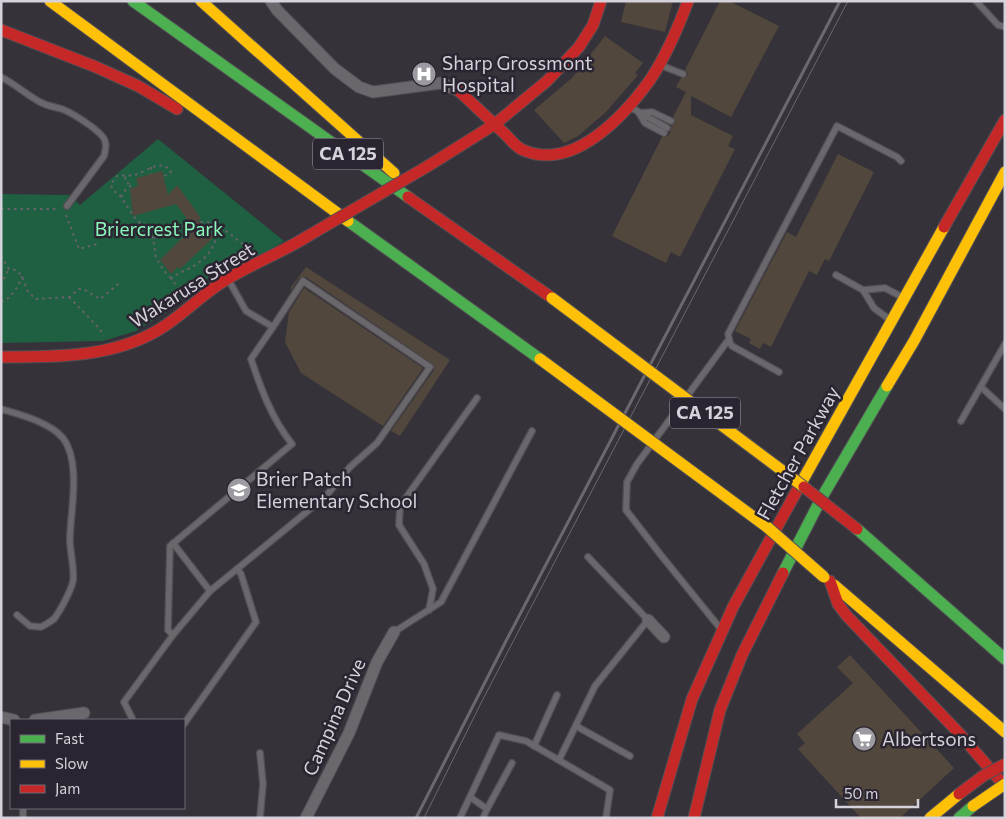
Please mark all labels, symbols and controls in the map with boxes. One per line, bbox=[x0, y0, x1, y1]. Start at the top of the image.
place label: Sharp Grossmont Hospital bbox=[442, 51, 593, 96]
hospital icon: Sharp Grossmont Hospital bbox=[411, 61, 437, 87]
road number: CA 125 bbox=[313, 138, 383, 170]
park label: Briercrest Park bbox=[95, 217, 223, 240]
street label: Wakarusa Street bbox=[125, 237, 259, 332]
street label: Fletcher Parkway bbox=[751, 382, 844, 524]
road number: CA 125 bbox=[670, 398, 740, 428]
place label: Brier Patch Elementary School bbox=[256, 467, 417, 512]
school or university icon: Brier Patch Elementary School bbox=[226, 477, 252, 503]
street label: Campina Drive bbox=[297, 655, 370, 779]
legend bbox=[10, 719, 185, 809]
supermarket icon: Albertsons bbox=[851, 726, 877, 752]
place label: Albertsons bbox=[882, 727, 976, 750]
text: Fast bbox=[55, 729, 84, 747]
text: Slow bbox=[55, 754, 88, 772]
scale bar bbox=[836, 776, 918, 808]
text: Jam bbox=[55, 779, 80, 797]
text: 50 m bbox=[844, 784, 878, 802]

